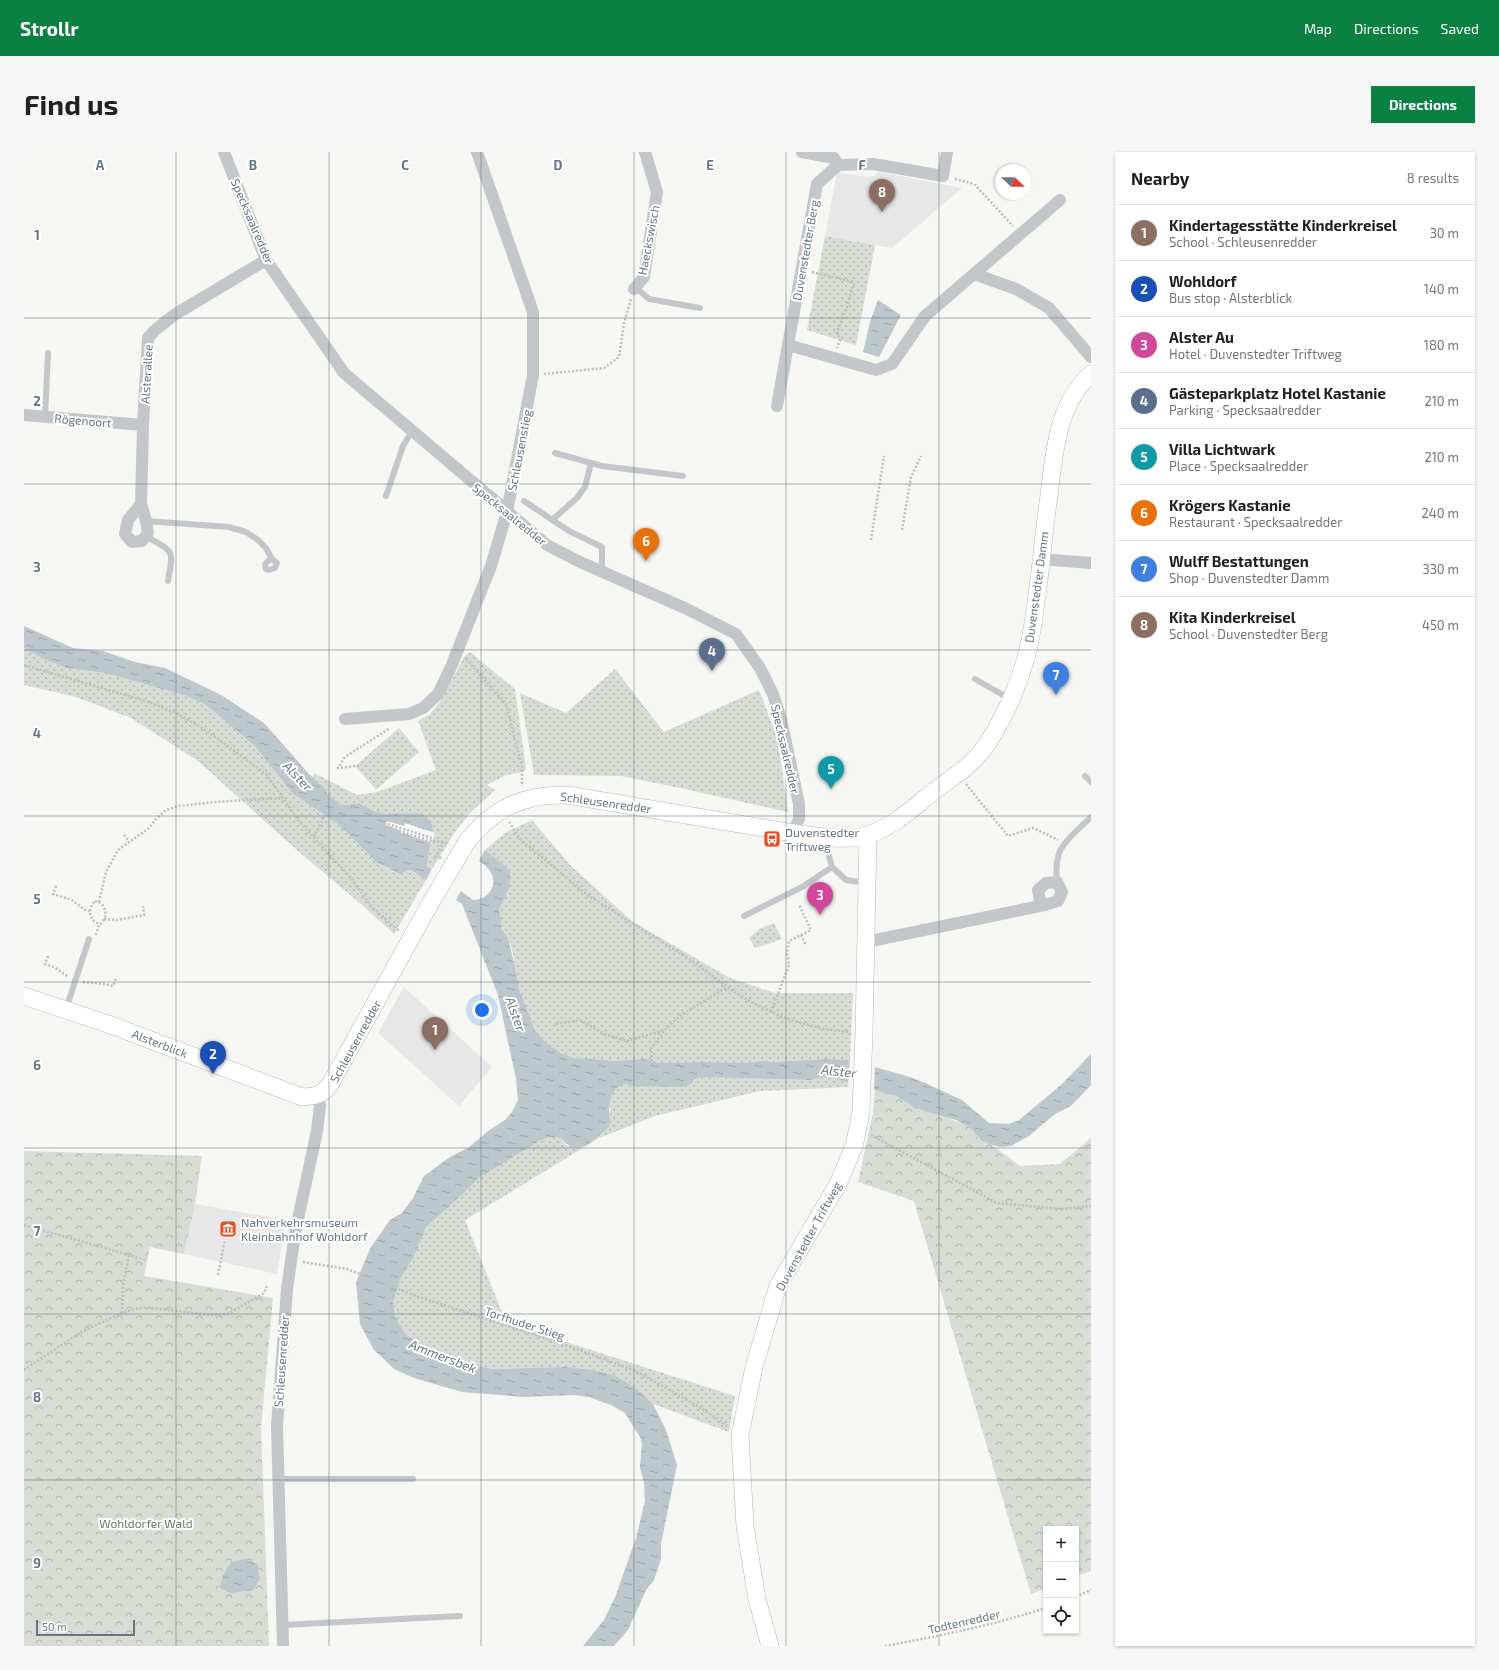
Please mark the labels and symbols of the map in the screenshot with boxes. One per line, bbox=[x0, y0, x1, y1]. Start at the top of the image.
text: A bbox=[96, 157, 105, 173]
text: B bbox=[249, 157, 257, 173]
text: C bbox=[401, 157, 409, 173]
text: D bbox=[554, 157, 563, 173]
text: E bbox=[706, 157, 714, 173]
text: F bbox=[858, 157, 866, 173]
north arrow bbox=[995, 164, 1031, 200]
street label: Specksaalredder bbox=[229, 176, 277, 266]
pin: 8 bbox=[869, 179, 895, 212]
street label: Duvenstedter Berg bbox=[789, 198, 821, 301]
street label: Haeckswisch bbox=[634, 204, 662, 276]
text: 1 bbox=[34, 227, 40, 243]
street label: Alsterallee bbox=[137, 344, 155, 404]
text: 2 bbox=[33, 393, 41, 409]
street label: Schleusenstieg bbox=[504, 408, 534, 492]
street label: Rögenoort bbox=[54, 411, 113, 430]
street label: Specksaalredder bbox=[470, 480, 550, 548]
pin: 6 bbox=[633, 528, 659, 561]
street label: Duvenstedter Damm bbox=[1021, 530, 1051, 644]
text: 3 bbox=[33, 559, 41, 575]
pin: 4 bbox=[699, 638, 725, 671]
pin: 7 bbox=[1043, 662, 1069, 695]
street label: Specksaalredder bbox=[769, 703, 803, 795]
text: 4 bbox=[33, 725, 41, 741]
pin: 5 bbox=[818, 756, 844, 789]
water label: Alster bbox=[279, 757, 317, 795]
street label: Schleusenredder bbox=[559, 789, 653, 815]
place label: Duvenstedter Triftweg bbox=[785, 825, 860, 853]
bus stop icon: Duvenstedter Triftweg bbox=[762, 829, 782, 849]
pin: 3 bbox=[807, 882, 833, 915]
text: 5 bbox=[33, 891, 41, 907]
water label: Alster bbox=[502, 994, 530, 1034]
street label: Schleusenredder bbox=[327, 997, 384, 1085]
your location bbox=[472, 1000, 492, 1020]
pin: 1 bbox=[422, 1017, 448, 1050]
street label: Alsterblick bbox=[130, 1026, 190, 1060]
pin: 2 bbox=[200, 1041, 226, 1074]
text: 6 bbox=[33, 1057, 41, 1073]
water label: Alster bbox=[820, 1061, 858, 1081]
street label: Duvenstedter Triftweg bbox=[772, 1179, 844, 1293]
place label: Nahverkehrsmuseum Kleinbahnhof Wohldorf bbox=[241, 1215, 368, 1243]
museum icon: Nahverkehrsmuseum Kleinbahnhof Wohldorf bbox=[218, 1219, 238, 1239]
text: 7 bbox=[34, 1223, 41, 1239]
street label: Torfhuder Stieg bbox=[483, 1303, 567, 1343]
street label: Schleusenredder bbox=[271, 1314, 291, 1407]
water label: Ammersbek bbox=[406, 1336, 479, 1376]
text: 8 bbox=[33, 1389, 41, 1405]
park label: Wohldorfer Wald bbox=[99, 1516, 193, 1530]
text: 9 bbox=[33, 1555, 41, 1571]
street label: Todtenredder bbox=[927, 1606, 1002, 1636]
scale bar bbox=[36, 1618, 135, 1637]

